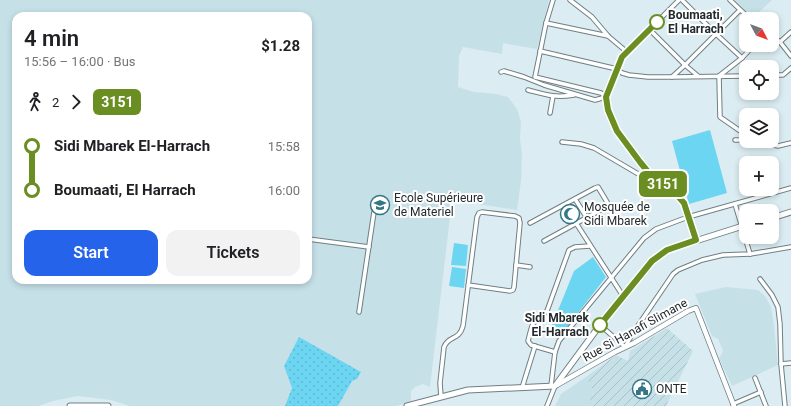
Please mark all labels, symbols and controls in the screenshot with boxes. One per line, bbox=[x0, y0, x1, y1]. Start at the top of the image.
place label: Boumaati, El Harrach bbox=[668, 8, 724, 36]
north arrow bbox=[739, 12, 779, 52]
map controls bbox=[739, 12, 779, 244]
marker: Boumaati, El Harrach bbox=[649, 14, 665, 30]
text: 4 min bbox=[24, 26, 79, 51]
text: $1.28 bbox=[261, 37, 300, 55]
text: 15:56 – 16:00 · Bus bbox=[24, 54, 136, 69]
button: locate bbox=[739, 60, 779, 100]
icon: walk bbox=[24, 91, 46, 113]
icon: forward bbox=[65, 91, 87, 113]
text: 3151 bbox=[101, 94, 133, 110]
text: 2 bbox=[52, 95, 59, 110]
button: layers bbox=[739, 108, 779, 148]
text: Sidi Mbarek El-Harrach bbox=[54, 137, 210, 155]
text: 15:58 bbox=[268, 139, 300, 154]
button: + bbox=[739, 156, 779, 196]
line badge: 3151 bbox=[635, 171, 691, 197]
text: 3151 bbox=[647, 176, 679, 192]
text: Boumaati, El Harrach bbox=[54, 181, 196, 199]
text: 16:00 bbox=[268, 183, 300, 198]
place label: Ecole Supérieure de Materiel bbox=[394, 191, 483, 219]
school or university icon: Ecole Supérieure de Materiel bbox=[369, 194, 391, 216]
place label: Mosquée de Sidi Mbarek bbox=[584, 200, 650, 228]
mosque icon: Mosquée de Sidi Mbarek bbox=[559, 203, 581, 225]
button: − bbox=[739, 204, 779, 244]
button: Start bbox=[24, 230, 158, 276]
button: Tickets bbox=[166, 230, 300, 276]
street label: Rue Si Hanafi Slimane bbox=[580, 295, 690, 365]
place label: Sidi Mbarek El-Harrach bbox=[525, 311, 590, 339]
marker: Sidi Mbarek El-Harrach bbox=[592, 317, 608, 333]
public building icon: ONTE bbox=[631, 378, 653, 400]
place label: ONTE bbox=[656, 382, 687, 396]

